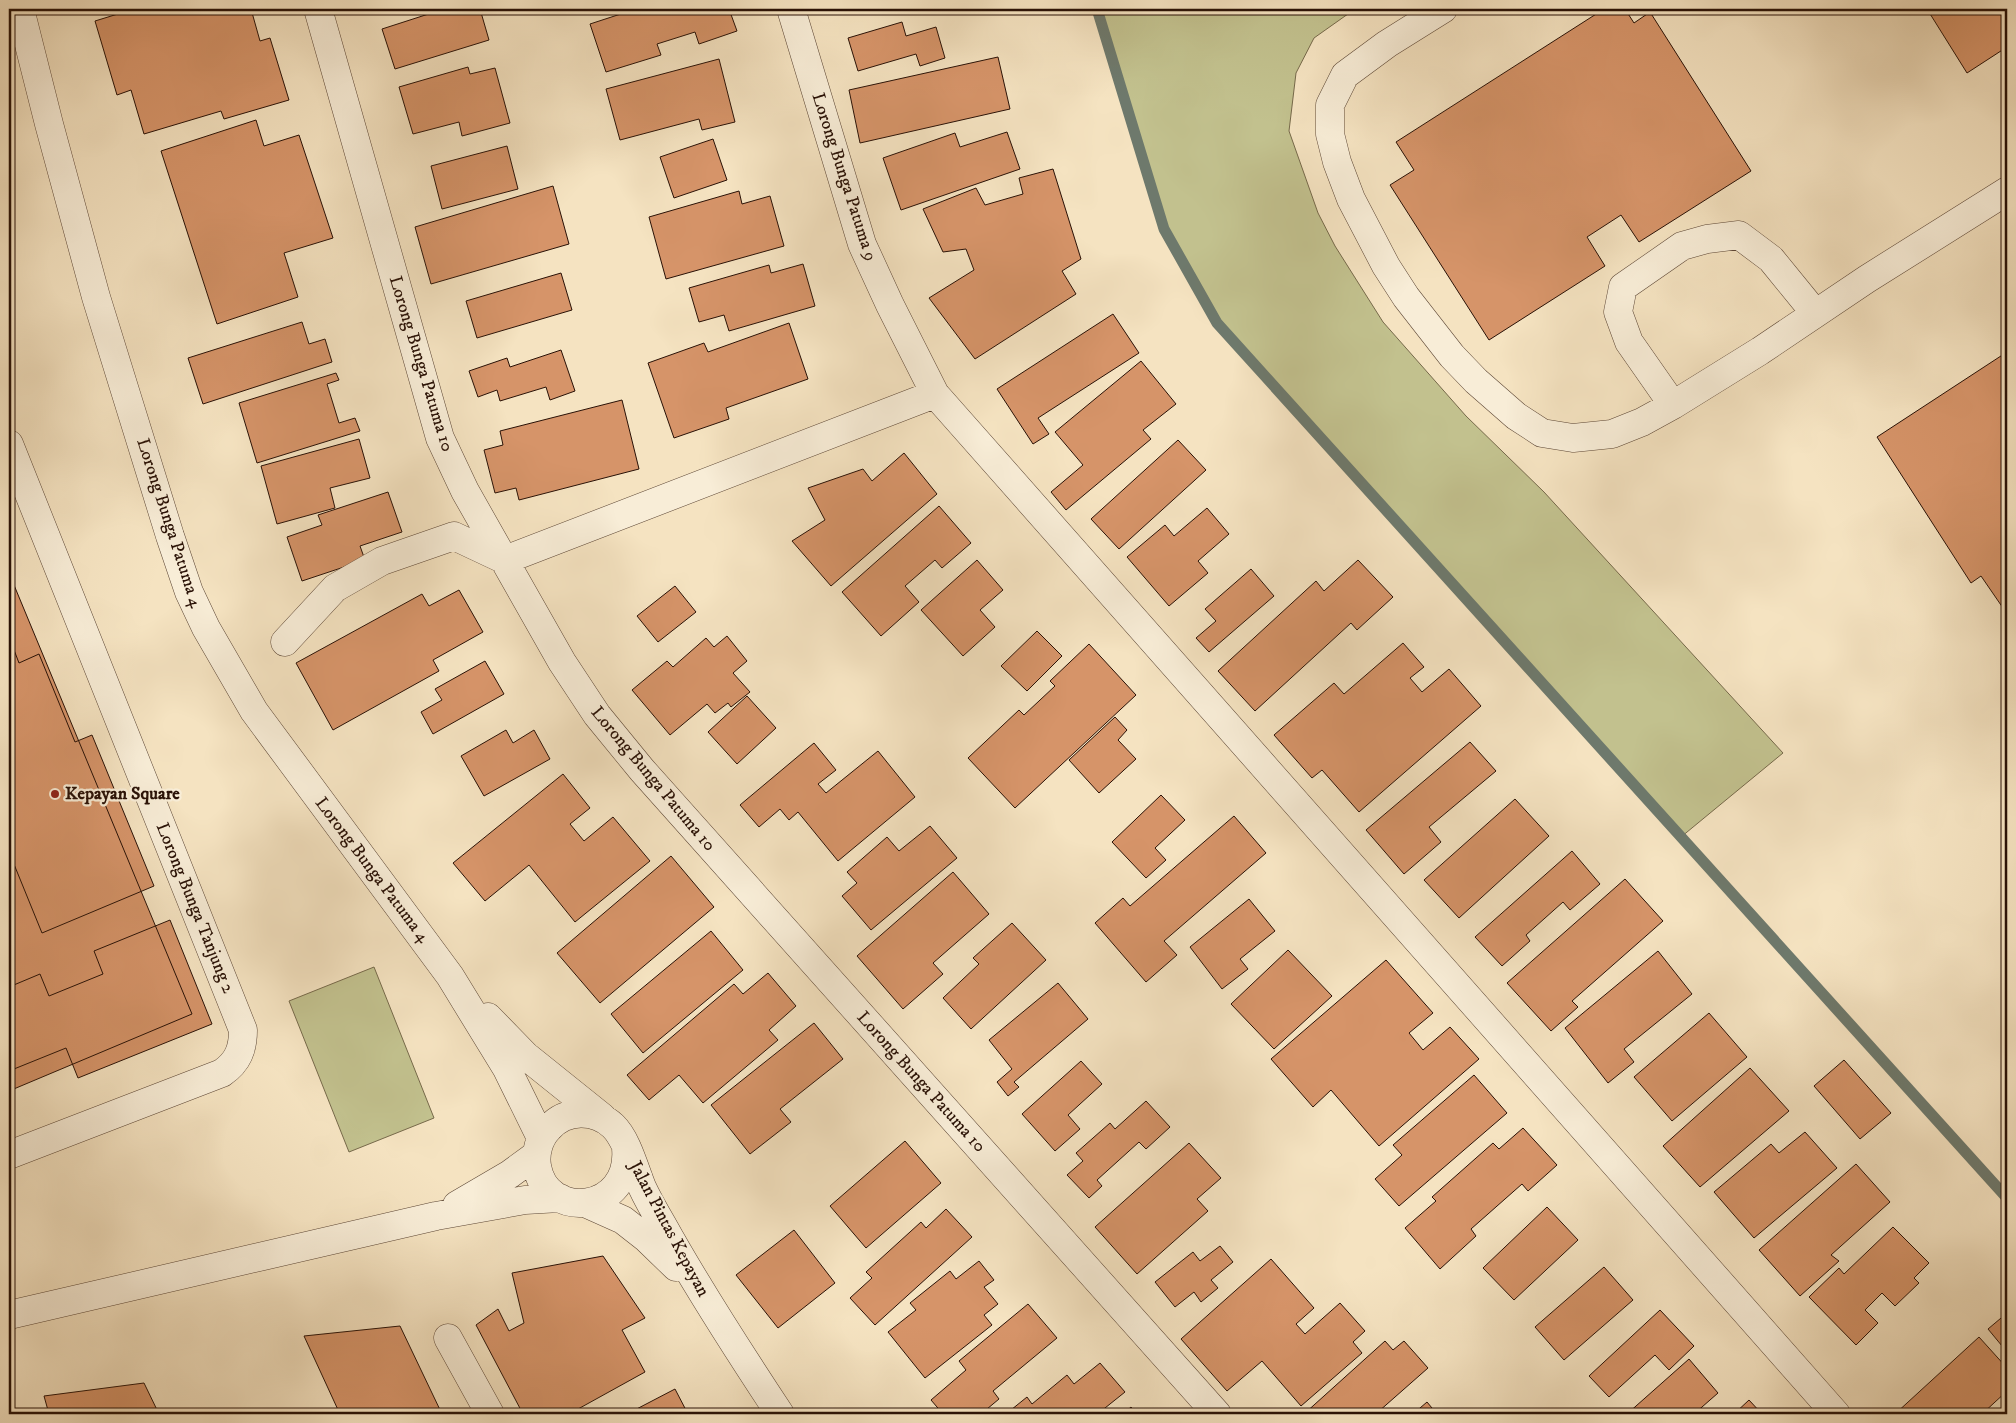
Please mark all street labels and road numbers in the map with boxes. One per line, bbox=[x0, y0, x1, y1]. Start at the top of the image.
street label: Lorong Bunga Patuma 9 bbox=[806, 90, 882, 264]
street label: Lorong Bunga Patuma 10 bbox=[384, 273, 458, 455]
street label: Lorong Bunga Patuma 4 bbox=[131, 435, 207, 611]
street label: Lorong Bunga Patuma 10 bbox=[586, 702, 720, 856]
street label: Lorong Bunga Patuma 4 bbox=[310, 793, 434, 948]
street label: Lorong Bunga Tanjung 2 bbox=[151, 820, 239, 997]
street label: Lorong Bunga Patuma 10 bbox=[852, 1007, 990, 1157]
street label: Jalan Pintas Kepayan bbox=[623, 1156, 714, 1301]

